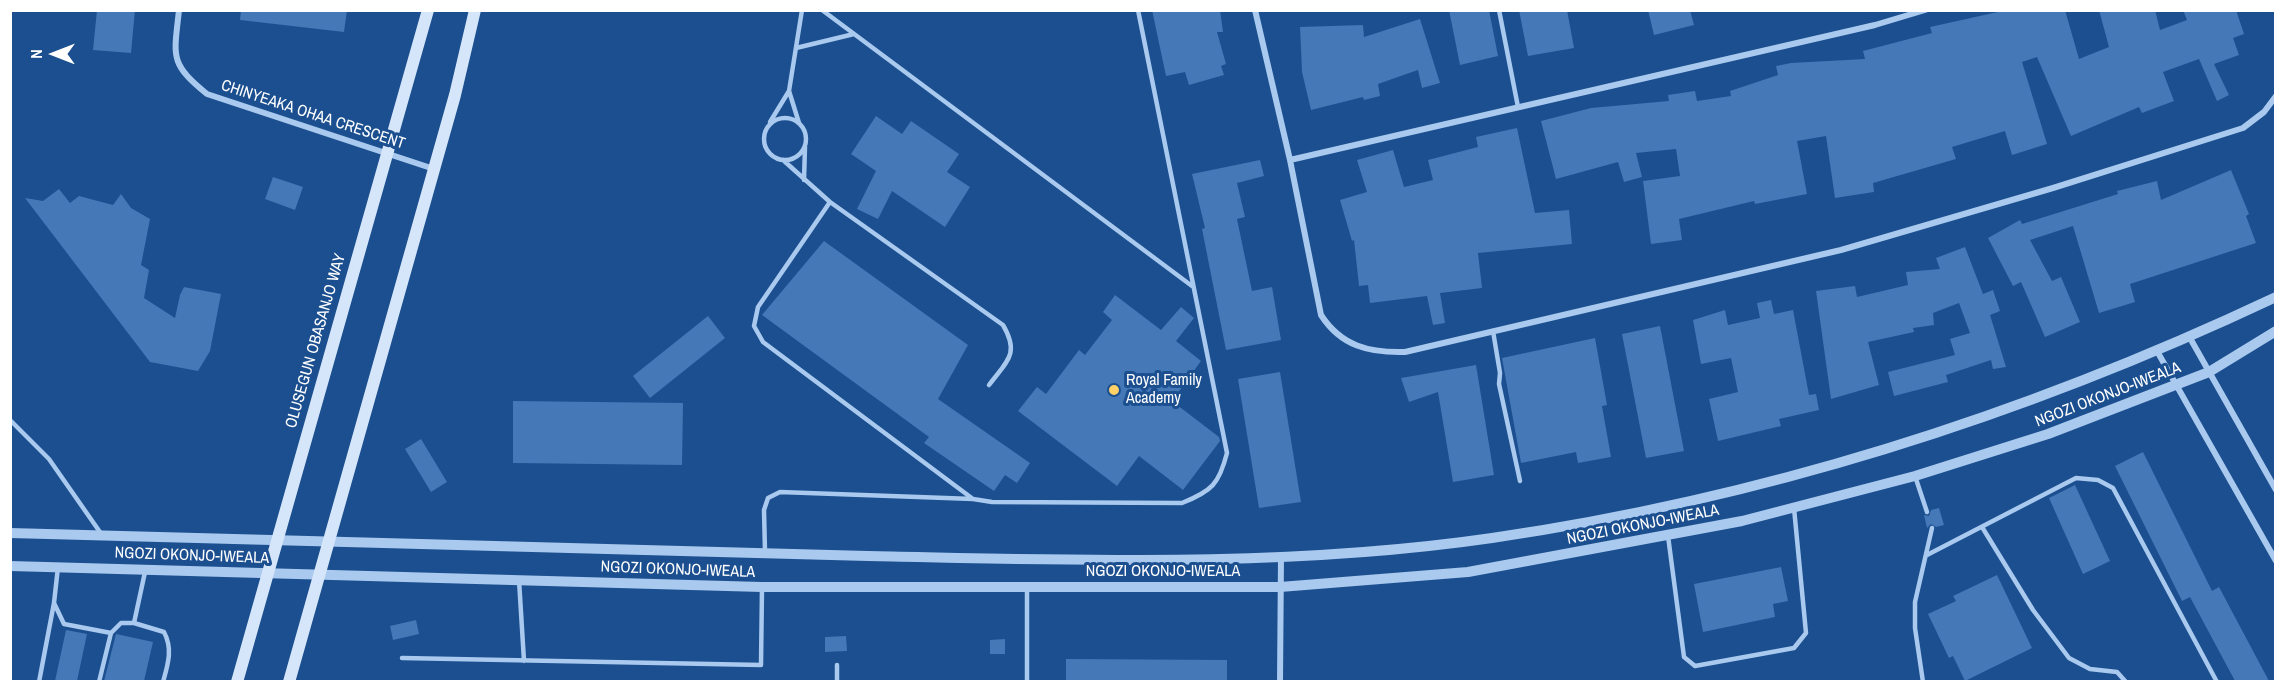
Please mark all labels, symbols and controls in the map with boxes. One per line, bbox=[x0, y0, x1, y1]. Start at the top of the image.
north arrow bbox=[24, 24, 84, 84]
text: N bbox=[25, 49, 47, 59]
street label: CHINYEAKA OHAA CRESCENT bbox=[219, 76, 407, 154]
street label: OLUSEGUN OBASANJO WAY bbox=[282, 251, 350, 431]
street label: NGOZI OKONJO-IWEALA bbox=[2032, 358, 2184, 432]
place label: Royal Family Academy bbox=[1126, 371, 1202, 409]
marker: Royal Family Academy bbox=[1107, 383, 1121, 397]
street label: NGOZI OKONJO-IWEALA bbox=[1565, 501, 1721, 549]
street label: NGOZI OKONJO-IWEALA bbox=[114, 544, 270, 568]
street label: NGOZI OKONJO-IWEALA bbox=[600, 558, 756, 582]
street label: NGOZI OKONJO-IWEALA bbox=[1086, 562, 1240, 582]

